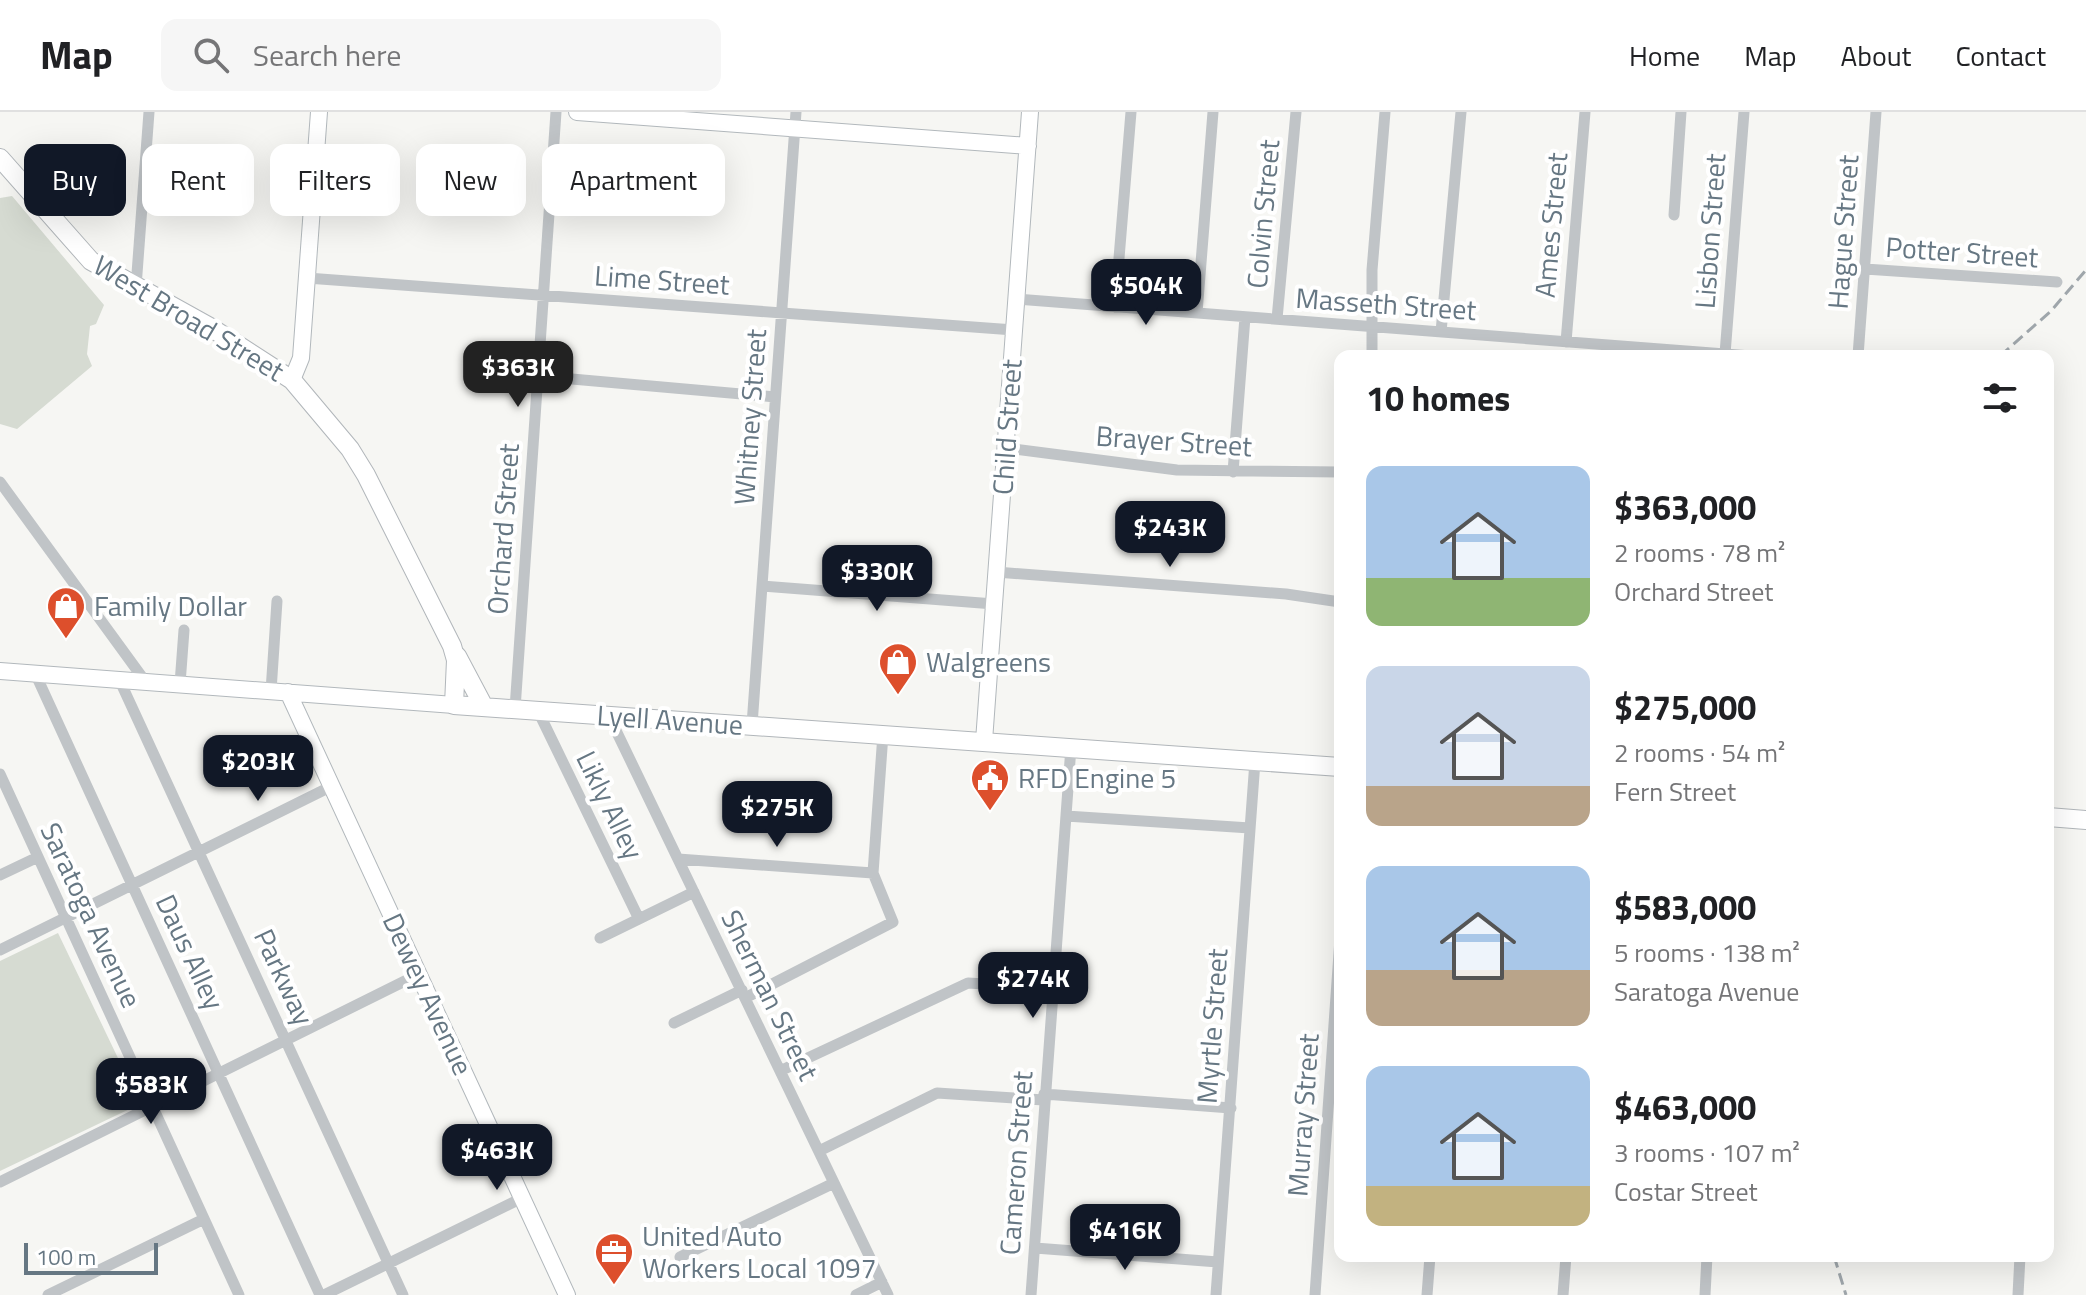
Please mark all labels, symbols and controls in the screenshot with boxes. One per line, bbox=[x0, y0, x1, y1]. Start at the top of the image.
search box bbox=[161, 19, 721, 91]
text: Map bbox=[40, 26, 113, 84]
text: Search here bbox=[253, 32, 402, 78]
icon: search bbox=[189, 33, 233, 77]
text: Home bbox=[1629, 34, 1700, 77]
text: Map bbox=[1744, 34, 1797, 77]
text: About bbox=[1841, 34, 1911, 77]
text: Contact bbox=[1955, 34, 2046, 77]
street label: Colvin Street bbox=[1235, 138, 1290, 290]
chip: Buy bbox=[24, 144, 126, 216]
chip: Rent bbox=[142, 144, 254, 216]
chip: Filters bbox=[270, 144, 400, 216]
chip: New bbox=[416, 144, 526, 216]
chip: Apartment bbox=[542, 144, 725, 216]
street label: Ames Street bbox=[1523, 150, 1578, 299]
street label: Lisbon Street bbox=[1683, 152, 1736, 310]
street label: Hague Street bbox=[1816, 153, 1869, 311]
street label: Potter Street bbox=[1884, 225, 2040, 278]
street label: West Broad Street bbox=[86, 244, 293, 392]
street label: Lime Street bbox=[593, 253, 731, 306]
pin: $504K bbox=[1090, 259, 1202, 327]
text: $504K bbox=[1109, 265, 1183, 304]
street label: Masseth Street bbox=[1294, 276, 1478, 331]
street label: Whitney Street bbox=[722, 327, 777, 507]
pin: $363K bbox=[462, 341, 574, 409]
text: $363K bbox=[481, 347, 555, 386]
street label: Child Street bbox=[980, 357, 1033, 496]
text: 10 homes bbox=[1366, 372, 1510, 424]
icon: filters bbox=[1978, 376, 2022, 420]
street label: Brayer Street bbox=[1095, 414, 1254, 467]
street label: Orchard Street bbox=[475, 442, 530, 616]
text: $363,000 bbox=[1614, 481, 1756, 533]
icon: home bbox=[1430, 498, 1526, 594]
pin: $243K bbox=[1114, 501, 1226, 569]
text: $243K bbox=[1133, 507, 1207, 546]
text: 2 rooms · 78 m² bbox=[1614, 533, 1785, 572]
pin: $330K bbox=[821, 545, 933, 613]
text: $330K bbox=[840, 551, 914, 590]
text: Orchard Street bbox=[1614, 572, 1773, 611]
place label: Family Dollar bbox=[94, 584, 247, 627]
shop icon: Family Dollar bbox=[45, 585, 87, 640]
place label: Walgreens bbox=[926, 640, 1051, 683]
shop icon: Walgreens bbox=[877, 641, 919, 696]
text: $275,000 bbox=[1614, 681, 1756, 733]
street label: Lyell Avenue bbox=[596, 693, 744, 746]
icon: home bbox=[1430, 698, 1526, 794]
text: 2 rooms · 54 m² bbox=[1614, 733, 1785, 772]
pin: $203K bbox=[202, 735, 314, 803]
text: $203K bbox=[221, 741, 295, 780]
street label: Likly Alley bbox=[566, 743, 655, 866]
place label: RFD Engine 5 bbox=[1018, 756, 1176, 799]
public building icon: RFD Engine 5 bbox=[969, 757, 1011, 812]
text: Fern Street bbox=[1614, 772, 1736, 811]
pin: $275K bbox=[721, 781, 833, 849]
text: $275K bbox=[740, 787, 814, 826]
street label: Saratoga Avenue bbox=[30, 815, 153, 1014]
text: $583,000 bbox=[1614, 881, 1756, 933]
street label: Daus Alley bbox=[145, 887, 236, 1017]
icon: home bbox=[1430, 898, 1526, 994]
street label: Sherman Street bbox=[711, 902, 830, 1087]
street label: Dewey Avenue bbox=[372, 906, 485, 1082]
street label: Parkway bbox=[243, 921, 326, 1032]
text: 5 rooms · 138 m² bbox=[1614, 933, 1800, 972]
street label: Myrtle Street bbox=[1185, 947, 1238, 1105]
pin: $274K bbox=[977, 952, 1089, 1020]
text: $274K bbox=[996, 958, 1070, 997]
text: Saratoga Avenue bbox=[1614, 972, 1799, 1011]
street label: Murray Street bbox=[1275, 1032, 1330, 1198]
pin: $583K bbox=[95, 1058, 207, 1126]
text: $583K bbox=[114, 1064, 188, 1103]
street label: Cameron Street bbox=[988, 1069, 1043, 1256]
text: $463,000 bbox=[1614, 1081, 1756, 1133]
icon: home bbox=[1430, 1098, 1526, 1194]
pin: $463K bbox=[441, 1124, 553, 1192]
text: $463K bbox=[460, 1130, 534, 1169]
text: 3 rooms · 107 m² bbox=[1614, 1133, 1800, 1172]
text: Costar Street bbox=[1614, 1172, 1758, 1211]
pin: $416K bbox=[1069, 1204, 1181, 1272]
text: $416K bbox=[1088, 1210, 1162, 1249]
place label: United Auto Workers Local 1097 bbox=[642, 1214, 876, 1289]
office icon: United Auto Workers Local 1097 bbox=[593, 1231, 635, 1286]
scale bar bbox=[24, 1239, 158, 1275]
text: 100 m bbox=[36, 1240, 96, 1274]

